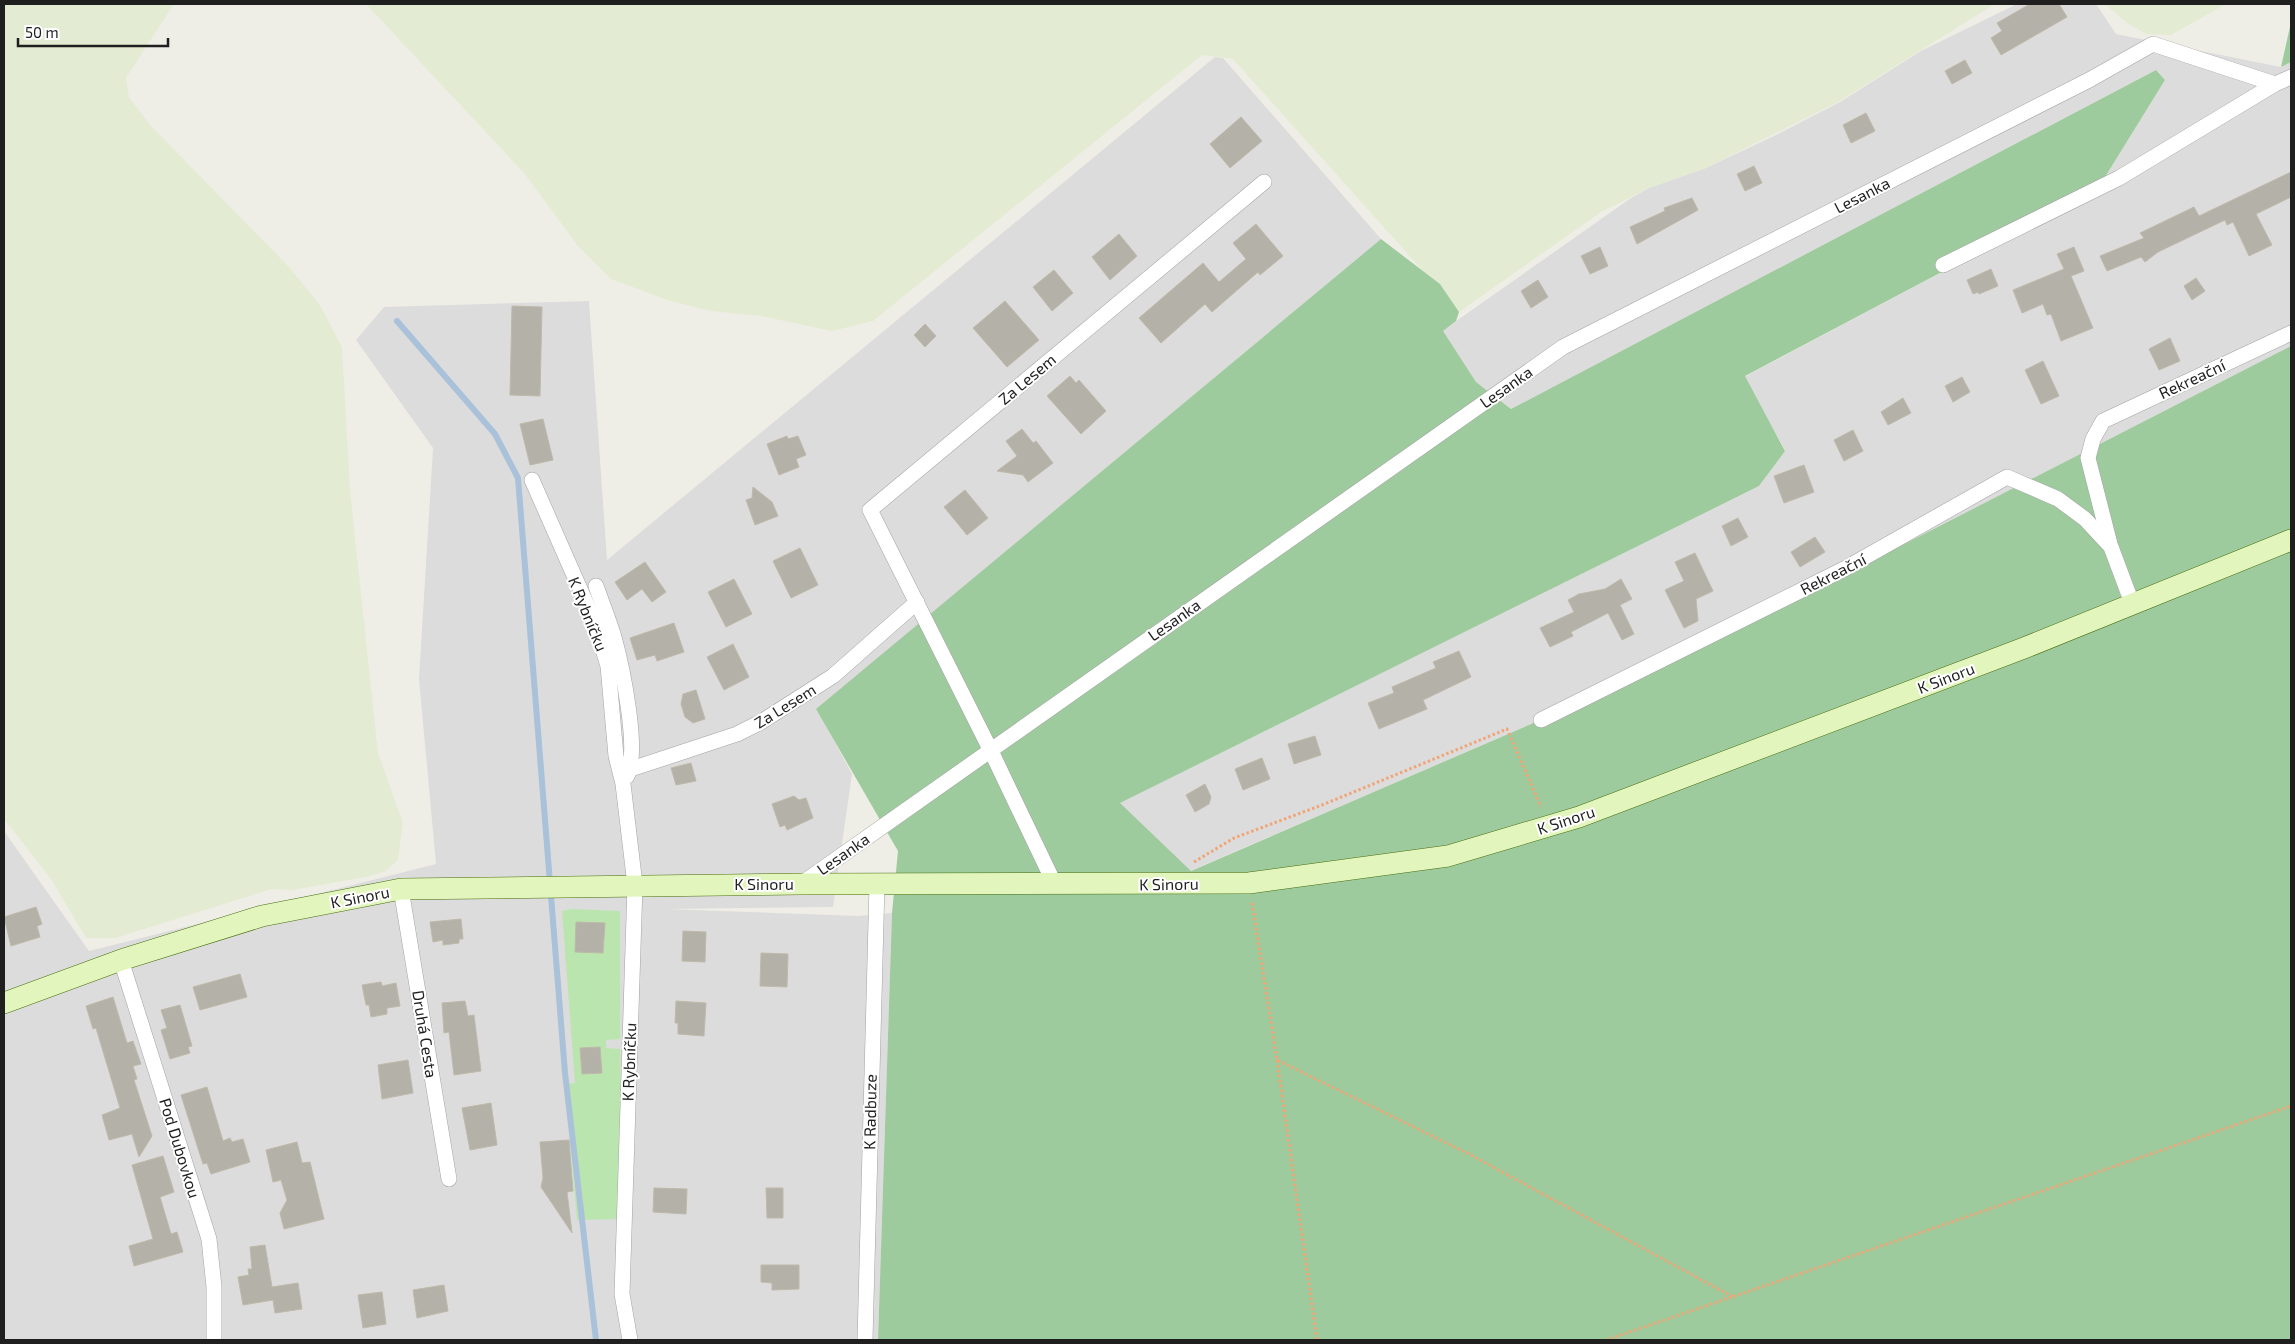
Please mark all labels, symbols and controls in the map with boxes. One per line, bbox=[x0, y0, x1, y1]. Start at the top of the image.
scale bar bbox=[18, 15, 168, 47]
text: 50 m bbox=[25, 23, 59, 41]
street label: Lesanka bbox=[1831, 172, 1893, 217]
street label: Za Lesem bbox=[994, 349, 1059, 408]
street label: Rekreační bbox=[2155, 354, 2229, 402]
street label: Lesanka bbox=[1476, 362, 1536, 412]
street label: Rekreační bbox=[1797, 548, 1870, 598]
street label: K Rybníčku bbox=[565, 574, 612, 654]
street label: Lesanka bbox=[1144, 595, 1204, 645]
street label: K Sinoru bbox=[1915, 658, 1977, 697]
street label: Za Lesem bbox=[750, 679, 819, 732]
street label: K Sinoru bbox=[1535, 801, 1597, 838]
street label: Lesanka bbox=[813, 829, 873, 879]
street label: K Sinoru bbox=[1139, 873, 1199, 894]
street label: K Sinoru bbox=[734, 874, 794, 893]
street label: K Sinoru bbox=[329, 881, 391, 912]
street label: Druhá Cesta bbox=[409, 989, 442, 1079]
street label: K Rybníčku bbox=[618, 1022, 639, 1102]
street label: K Radbuze bbox=[859, 1074, 880, 1150]
street label: Pod Dubovkou bbox=[156, 1096, 205, 1200]

